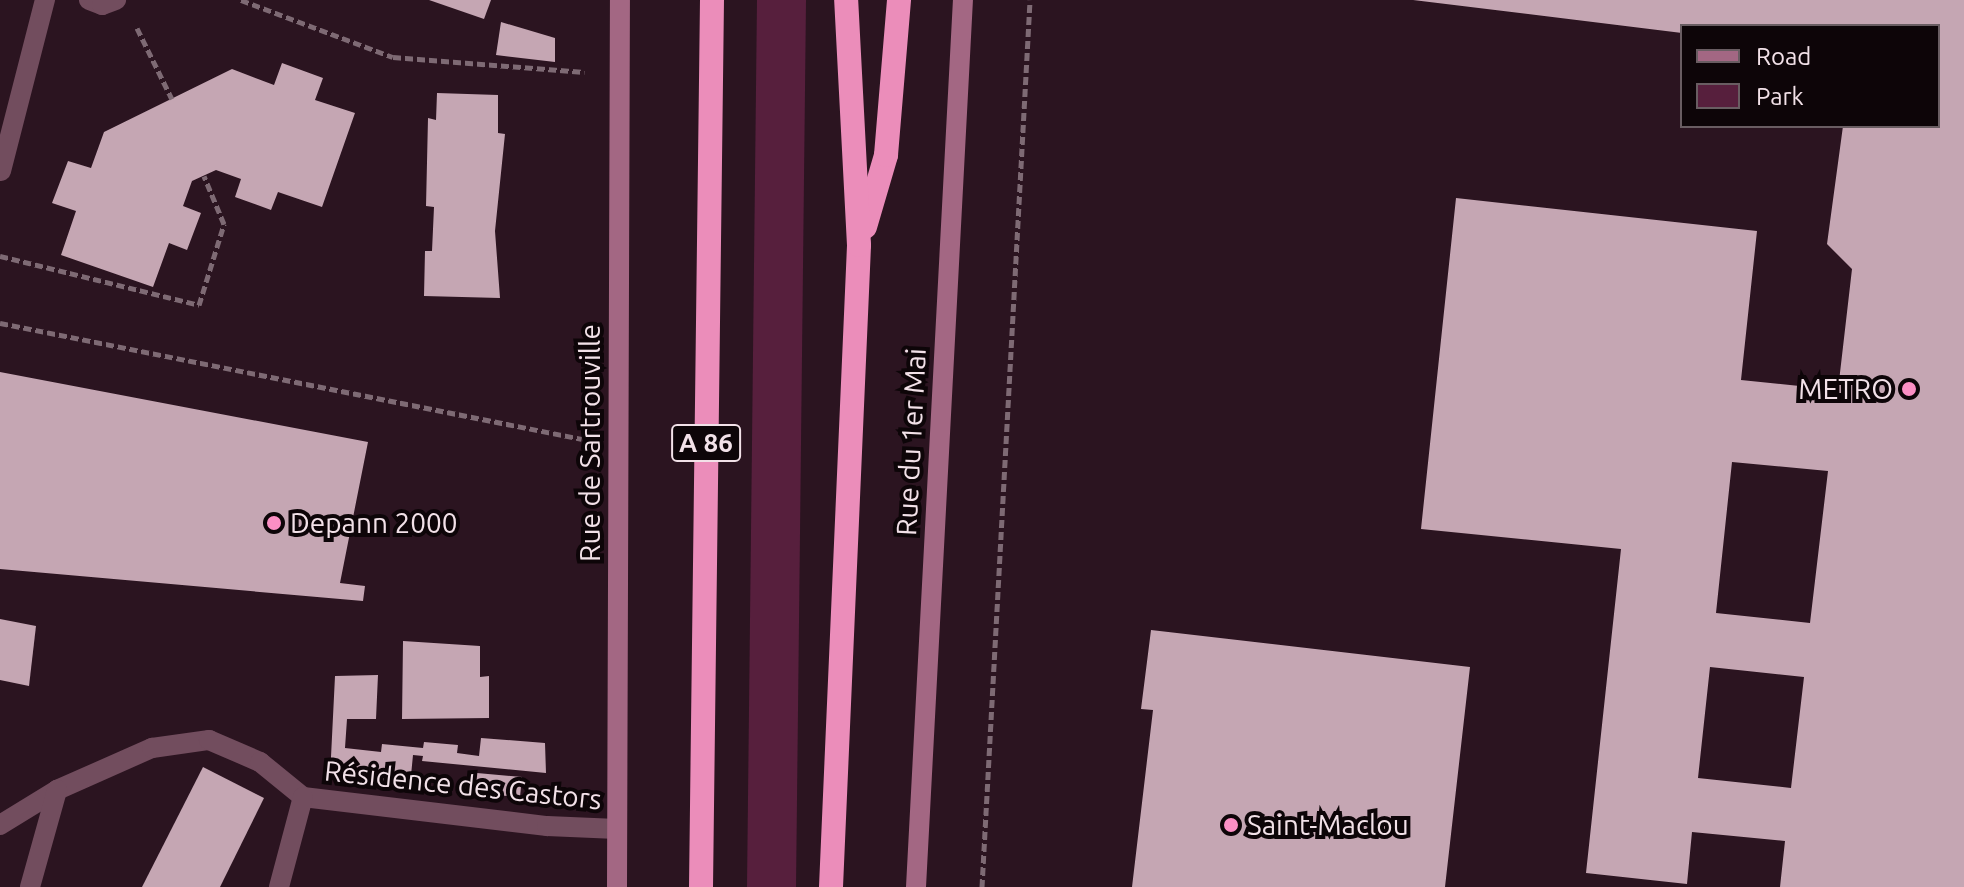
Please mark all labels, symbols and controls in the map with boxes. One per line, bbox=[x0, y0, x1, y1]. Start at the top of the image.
legend bbox=[1680, 24, 1940, 128]
text: Road bbox=[1756, 43, 1811, 70]
text: Park bbox=[1756, 83, 1804, 110]
street label: Rue de Sartrouville bbox=[573, 324, 607, 562]
street label: Rue du 1er Mai bbox=[889, 347, 933, 537]
place label: METRO bbox=[1798, 372, 1893, 406]
marker: METRO bbox=[1900, 380, 1918, 398]
road number: A 86 bbox=[670, 421, 742, 465]
place label: Depann 2000 bbox=[290, 506, 458, 540]
marker: Depann 2000 bbox=[265, 514, 283, 532]
street label: Résidence des Castors bbox=[323, 754, 603, 816]
place label: Saint-Maclou bbox=[1247, 808, 1409, 842]
marker: Saint-Maclou bbox=[1222, 816, 1240, 834]

